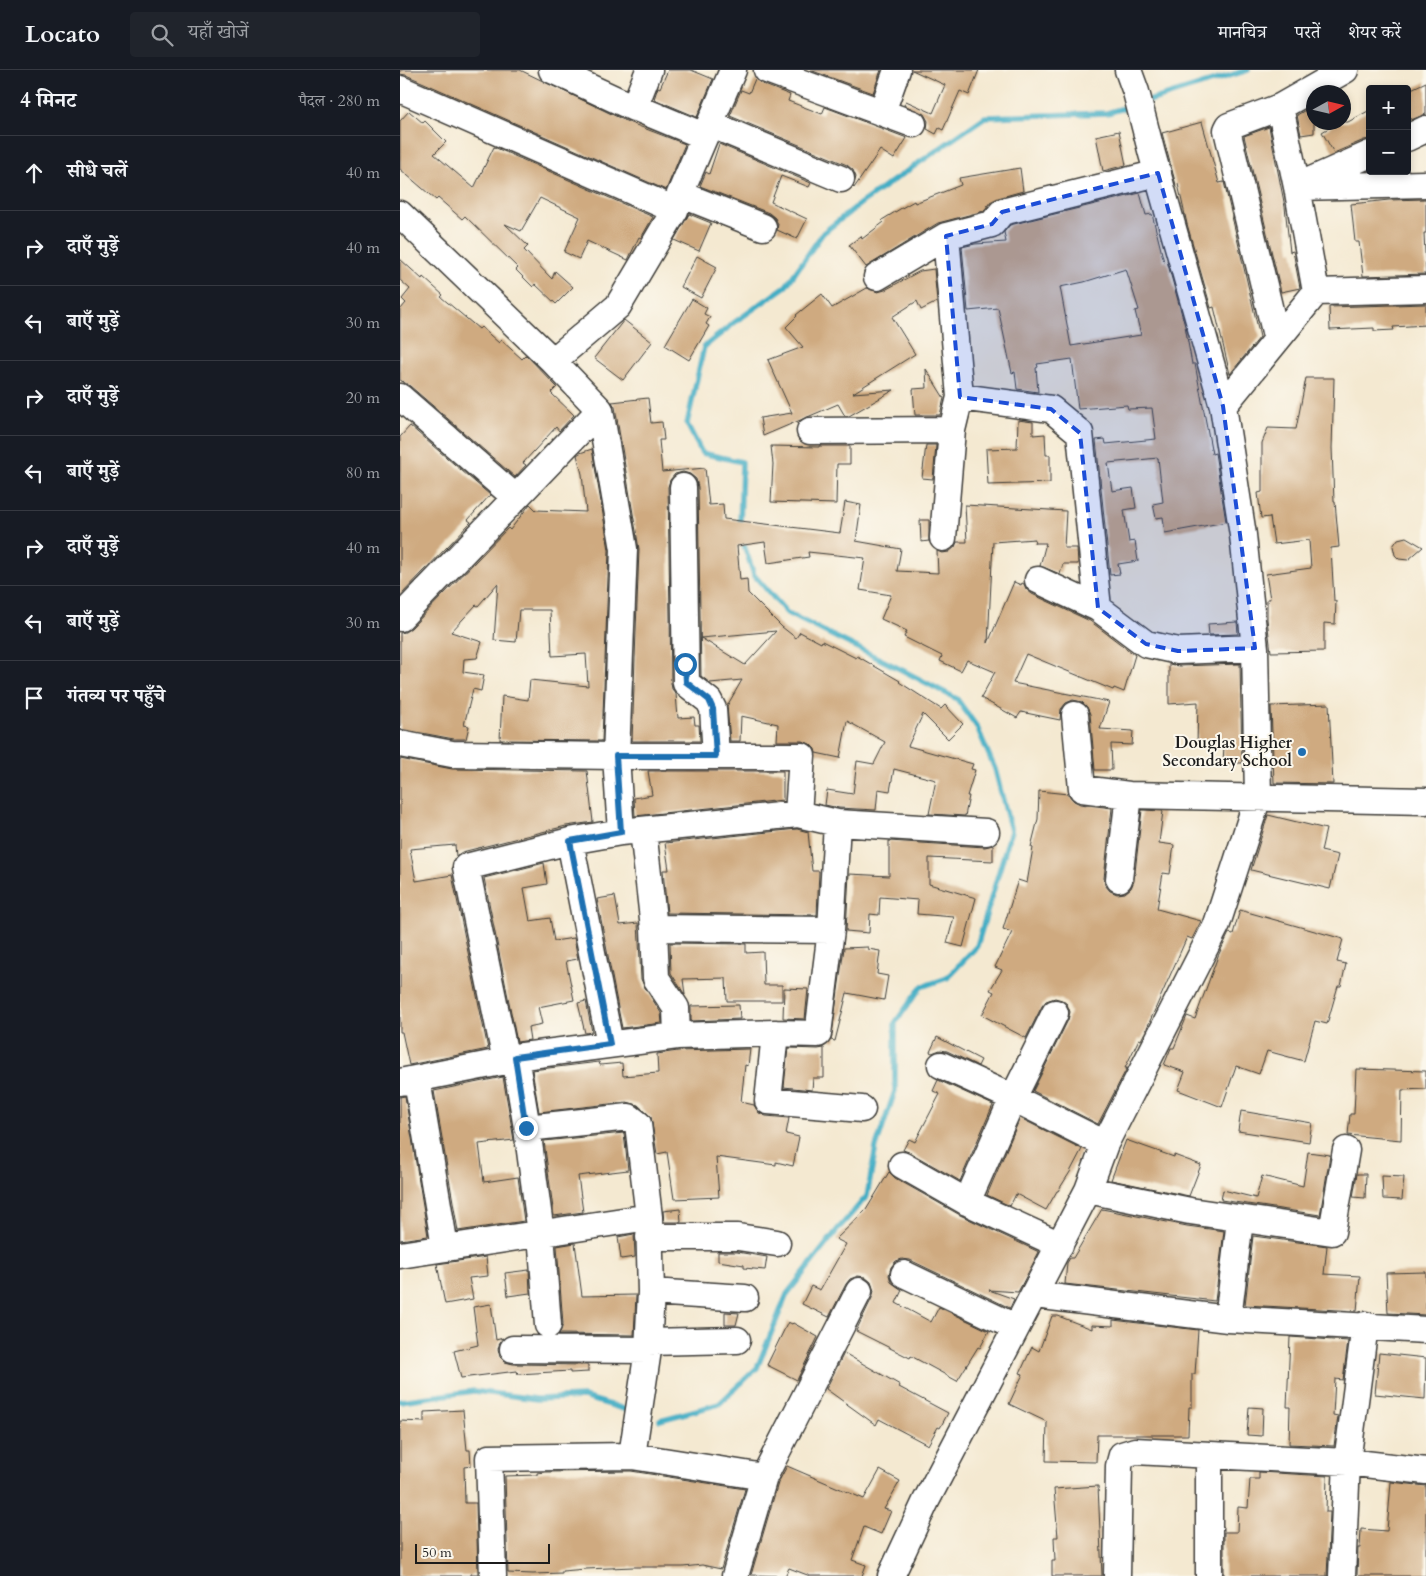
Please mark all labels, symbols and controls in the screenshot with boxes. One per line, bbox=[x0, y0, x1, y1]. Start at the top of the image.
search box bbox=[130, 12, 480, 57]
text: Locato bbox=[25, 18, 100, 51]
text: यहाँ खोजें bbox=[188, 19, 249, 45]
text: मानचित्र bbox=[1218, 20, 1267, 45]
text: परतें bbox=[1295, 20, 1320, 45]
text: शेयर करें bbox=[1348, 20, 1401, 45]
icon: search bbox=[148, 21, 176, 49]
north arrow bbox=[1306, 85, 1351, 130]
map controls bbox=[1366, 85, 1411, 175]
button: + bbox=[1366, 85, 1411, 130]
text: 4 मिनट bbox=[20, 86, 76, 115]
text: पैदल · 280 m bbox=[299, 90, 380, 112]
button: − bbox=[1366, 130, 1411, 175]
text: सीधे चलें bbox=[67, 158, 127, 184]
icon: ahead bbox=[20, 159, 48, 187]
text: 40 m bbox=[346, 162, 380, 184]
text: दाएँ मुड़ें bbox=[67, 233, 119, 259]
icon: right bbox=[20, 234, 48, 262]
text: 40 m bbox=[346, 237, 380, 259]
text: बाएँ मुड़ें bbox=[67, 308, 119, 334]
icon: left bbox=[20, 309, 48, 337]
text: 30 m bbox=[346, 312, 380, 334]
text: दाएँ मुड़ें bbox=[67, 383, 119, 409]
icon: right bbox=[20, 384, 48, 412]
text: 20 m bbox=[346, 387, 380, 409]
text: बाएँ मुड़ें bbox=[67, 458, 119, 484]
icon: left bbox=[20, 459, 48, 487]
text: 80 m bbox=[346, 462, 380, 484]
text: दाएँ मुड़ें bbox=[67, 533, 119, 559]
icon: right bbox=[20, 534, 48, 562]
text: 40 m bbox=[346, 537, 380, 559]
text: बाएँ मुड़ें bbox=[67, 608, 119, 634]
icon: left bbox=[20, 609, 48, 637]
text: 30 m bbox=[346, 612, 380, 634]
route start bbox=[674, 653, 697, 676]
text: गंतव्य पर पहुँचे bbox=[67, 683, 165, 709]
icon: arrive bbox=[20, 684, 48, 712]
place label: Douglas Higher Secondary School bbox=[1163, 732, 1293, 772]
marker: Douglas Higher Secondary School bbox=[1296, 746, 1308, 758]
route end bbox=[515, 1117, 538, 1140]
scale bar bbox=[415, 1541, 550, 1564]
text: 50 m bbox=[422, 1543, 452, 1562]

